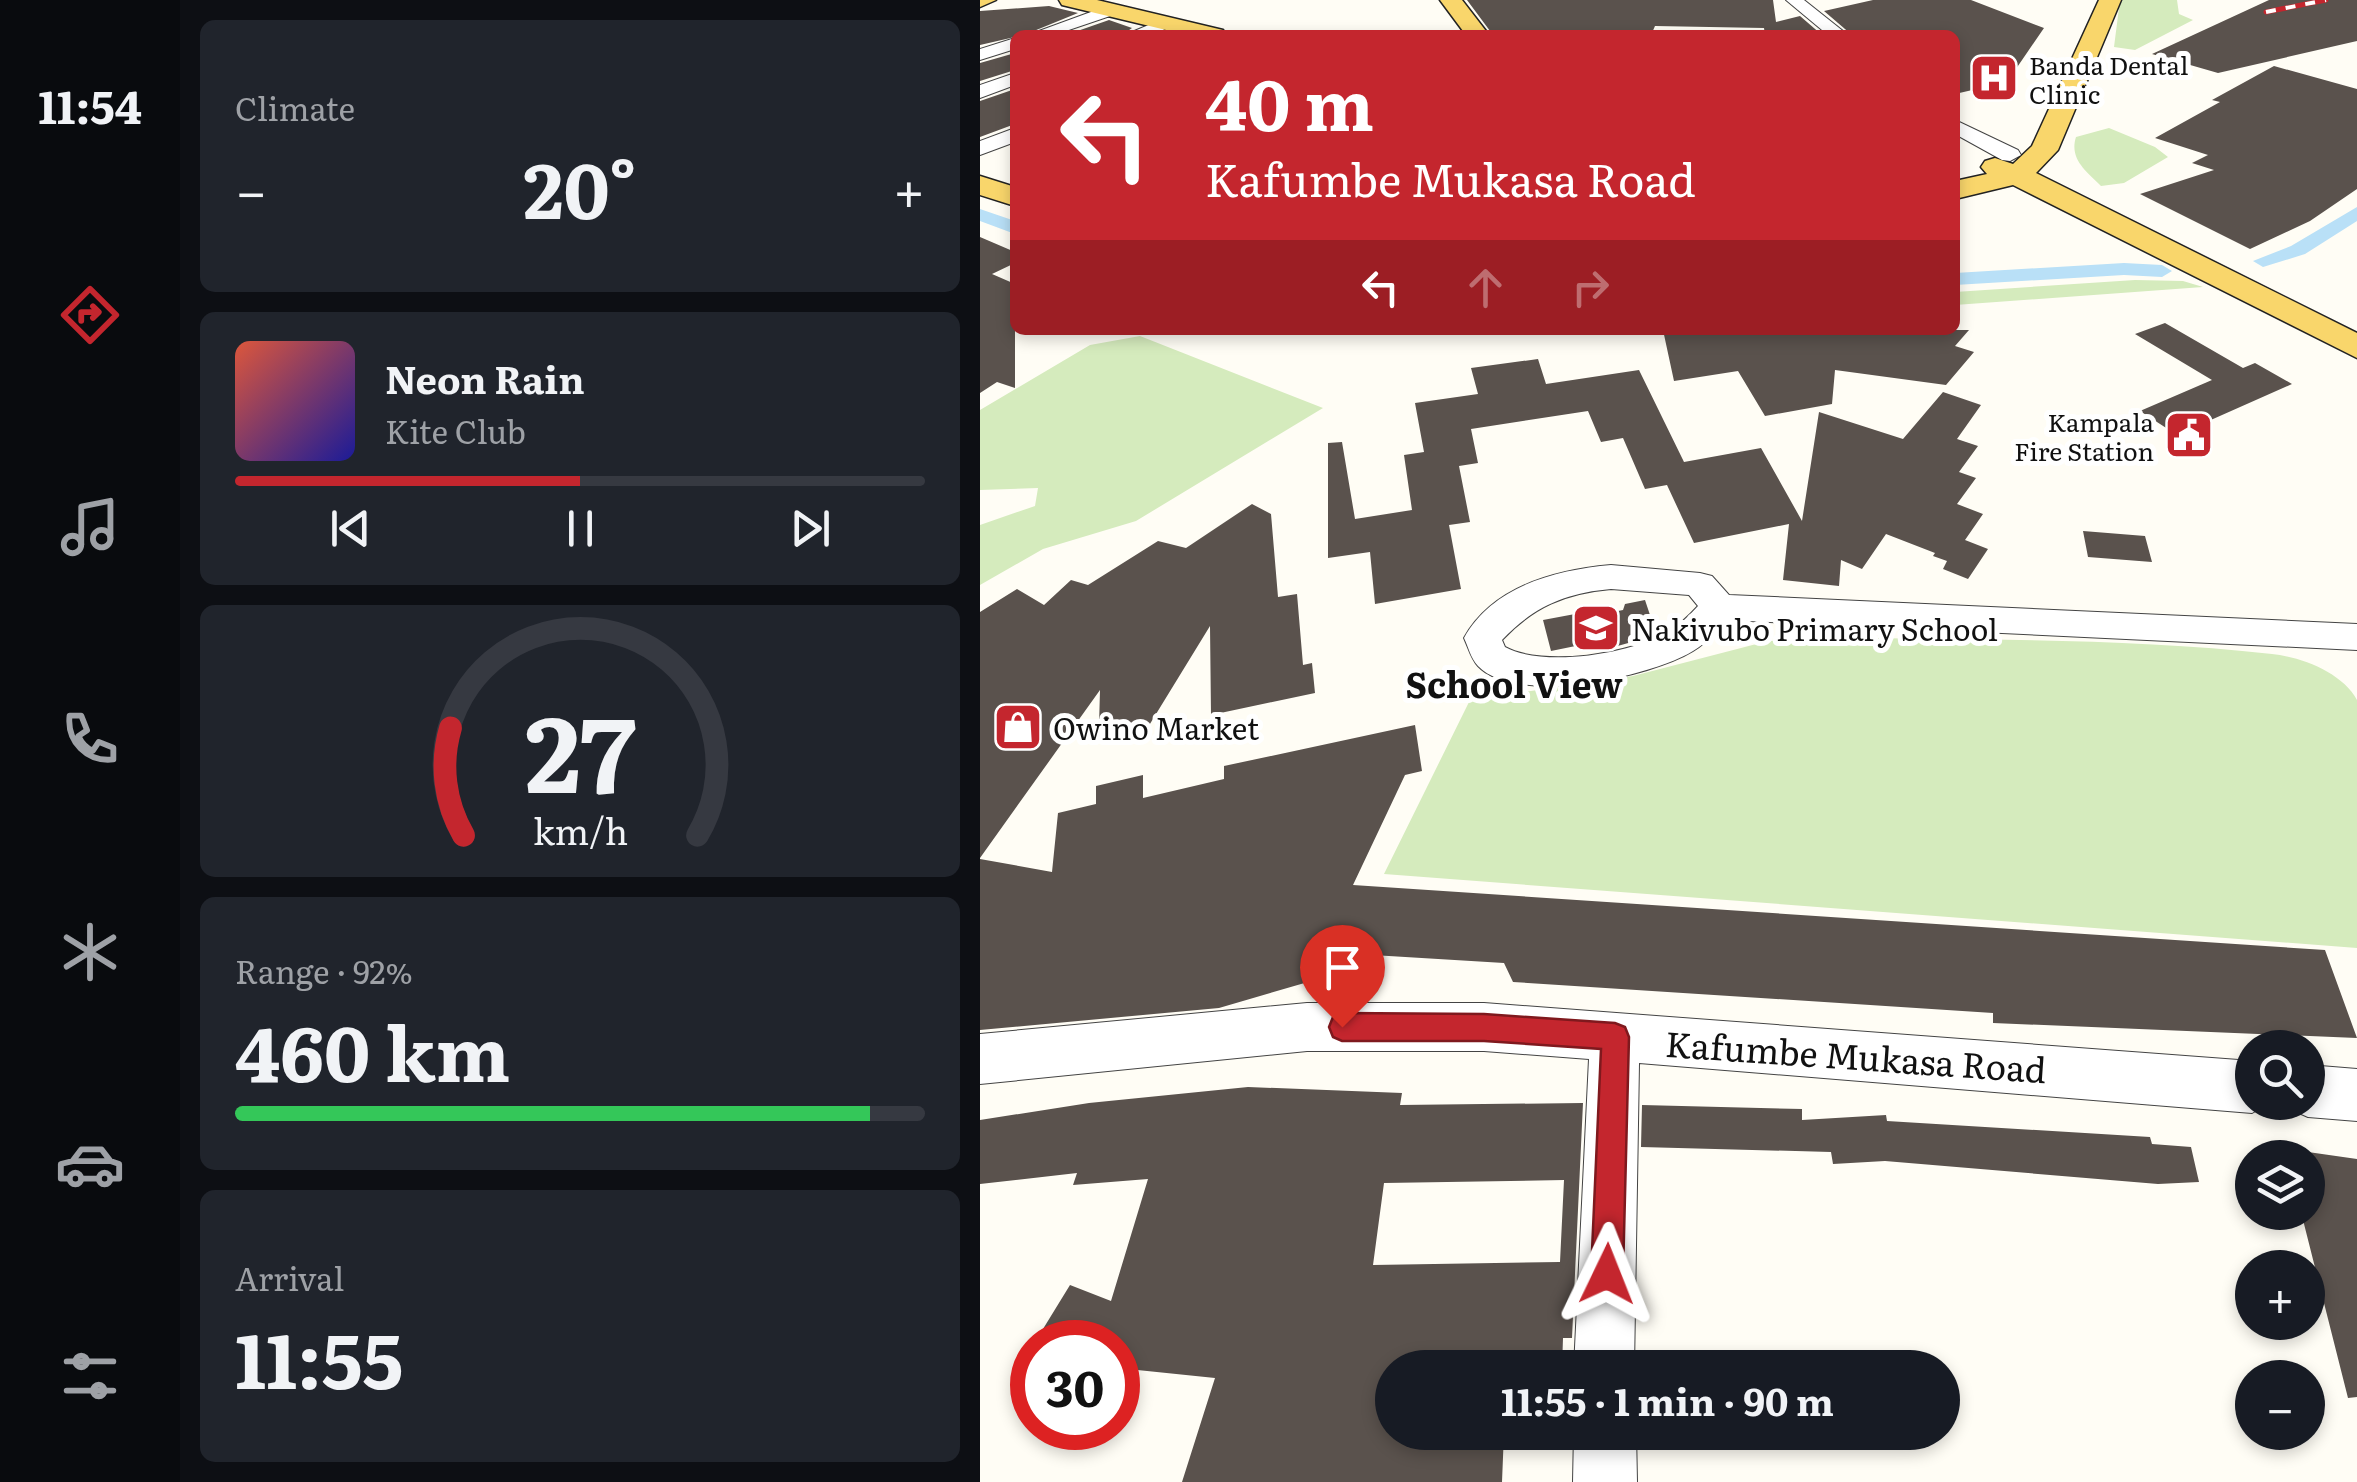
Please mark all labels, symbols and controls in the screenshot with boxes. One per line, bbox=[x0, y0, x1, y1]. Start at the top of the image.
place label: Banda Dental Clinic bbox=[2029, 46, 2188, 112]
text: 40 m bbox=[1205, 49, 1374, 153]
hospital icon: Banda Dental Clinic bbox=[1968, 52, 2020, 104]
icon: left bbox=[1040, 70, 1170, 200]
text: 11:54 bbox=[38, 71, 142, 138]
text: Climate bbox=[235, 83, 355, 131]
text: 20° bbox=[523, 131, 637, 242]
text: Kafumbe Mukasa Road bbox=[1205, 144, 1696, 211]
text: − bbox=[235, 147, 267, 229]
text: + bbox=[893, 147, 925, 229]
icon: left bbox=[1353, 260, 1408, 315]
icon: ahead bbox=[1458, 260, 1513, 315]
icon: right bbox=[1563, 260, 1618, 315]
icon: directions bbox=[55, 280, 125, 350]
text: Neon Rain bbox=[385, 349, 585, 406]
place label: Kampala Fire Station bbox=[2014, 403, 2155, 469]
text: Kite Club bbox=[385, 406, 526, 454]
public building icon: Kampala Fire Station bbox=[2163, 409, 2215, 461]
icon: music bbox=[55, 492, 125, 562]
icon: previous bbox=[323, 501, 378, 556]
icon: pause bbox=[553, 501, 608, 556]
icon: next bbox=[783, 501, 838, 556]
school or university icon: Nakivubo Primary School bbox=[1570, 602, 1622, 654]
place label: Nakivubo Primary School bbox=[1631, 606, 1998, 650]
district label: School View bbox=[1405, 657, 1623, 709]
text: 27 bbox=[524, 671, 636, 825]
shop icon: Owino Market bbox=[992, 701, 1044, 753]
icon: phone bbox=[55, 704, 125, 774]
place label: Owino Market bbox=[1053, 705, 1259, 749]
text: km/h bbox=[532, 803, 628, 856]
icon: climate bbox=[55, 917, 125, 987]
pin bbox=[1300, 925, 1385, 1028]
icon: arrive bbox=[1315, 940, 1370, 995]
text: Range · 92% bbox=[235, 946, 413, 994]
text: 460 km bbox=[235, 994, 510, 1105]
street label: Kafumbe Mukasa Road bbox=[1664, 1016, 2048, 1094]
map controls bbox=[2235, 1030, 2325, 1450]
button: search bbox=[2235, 1030, 2325, 1120]
icon: car bbox=[55, 1129, 125, 1199]
button: layers bbox=[2235, 1140, 2325, 1230]
position arrow bbox=[1555, 1222, 1659, 1326]
button: + bbox=[2235, 1250, 2325, 1340]
text: Arrival bbox=[235, 1253, 344, 1301]
text: 11:55 bbox=[235, 1301, 403, 1412]
speed limit sign: 30 bbox=[1010, 1320, 1140, 1450]
icon: filters bbox=[55, 1341, 125, 1411]
button: − bbox=[2235, 1360, 2325, 1450]
text: 11:55 · 1 min · 90 m bbox=[1501, 1371, 1834, 1428]

